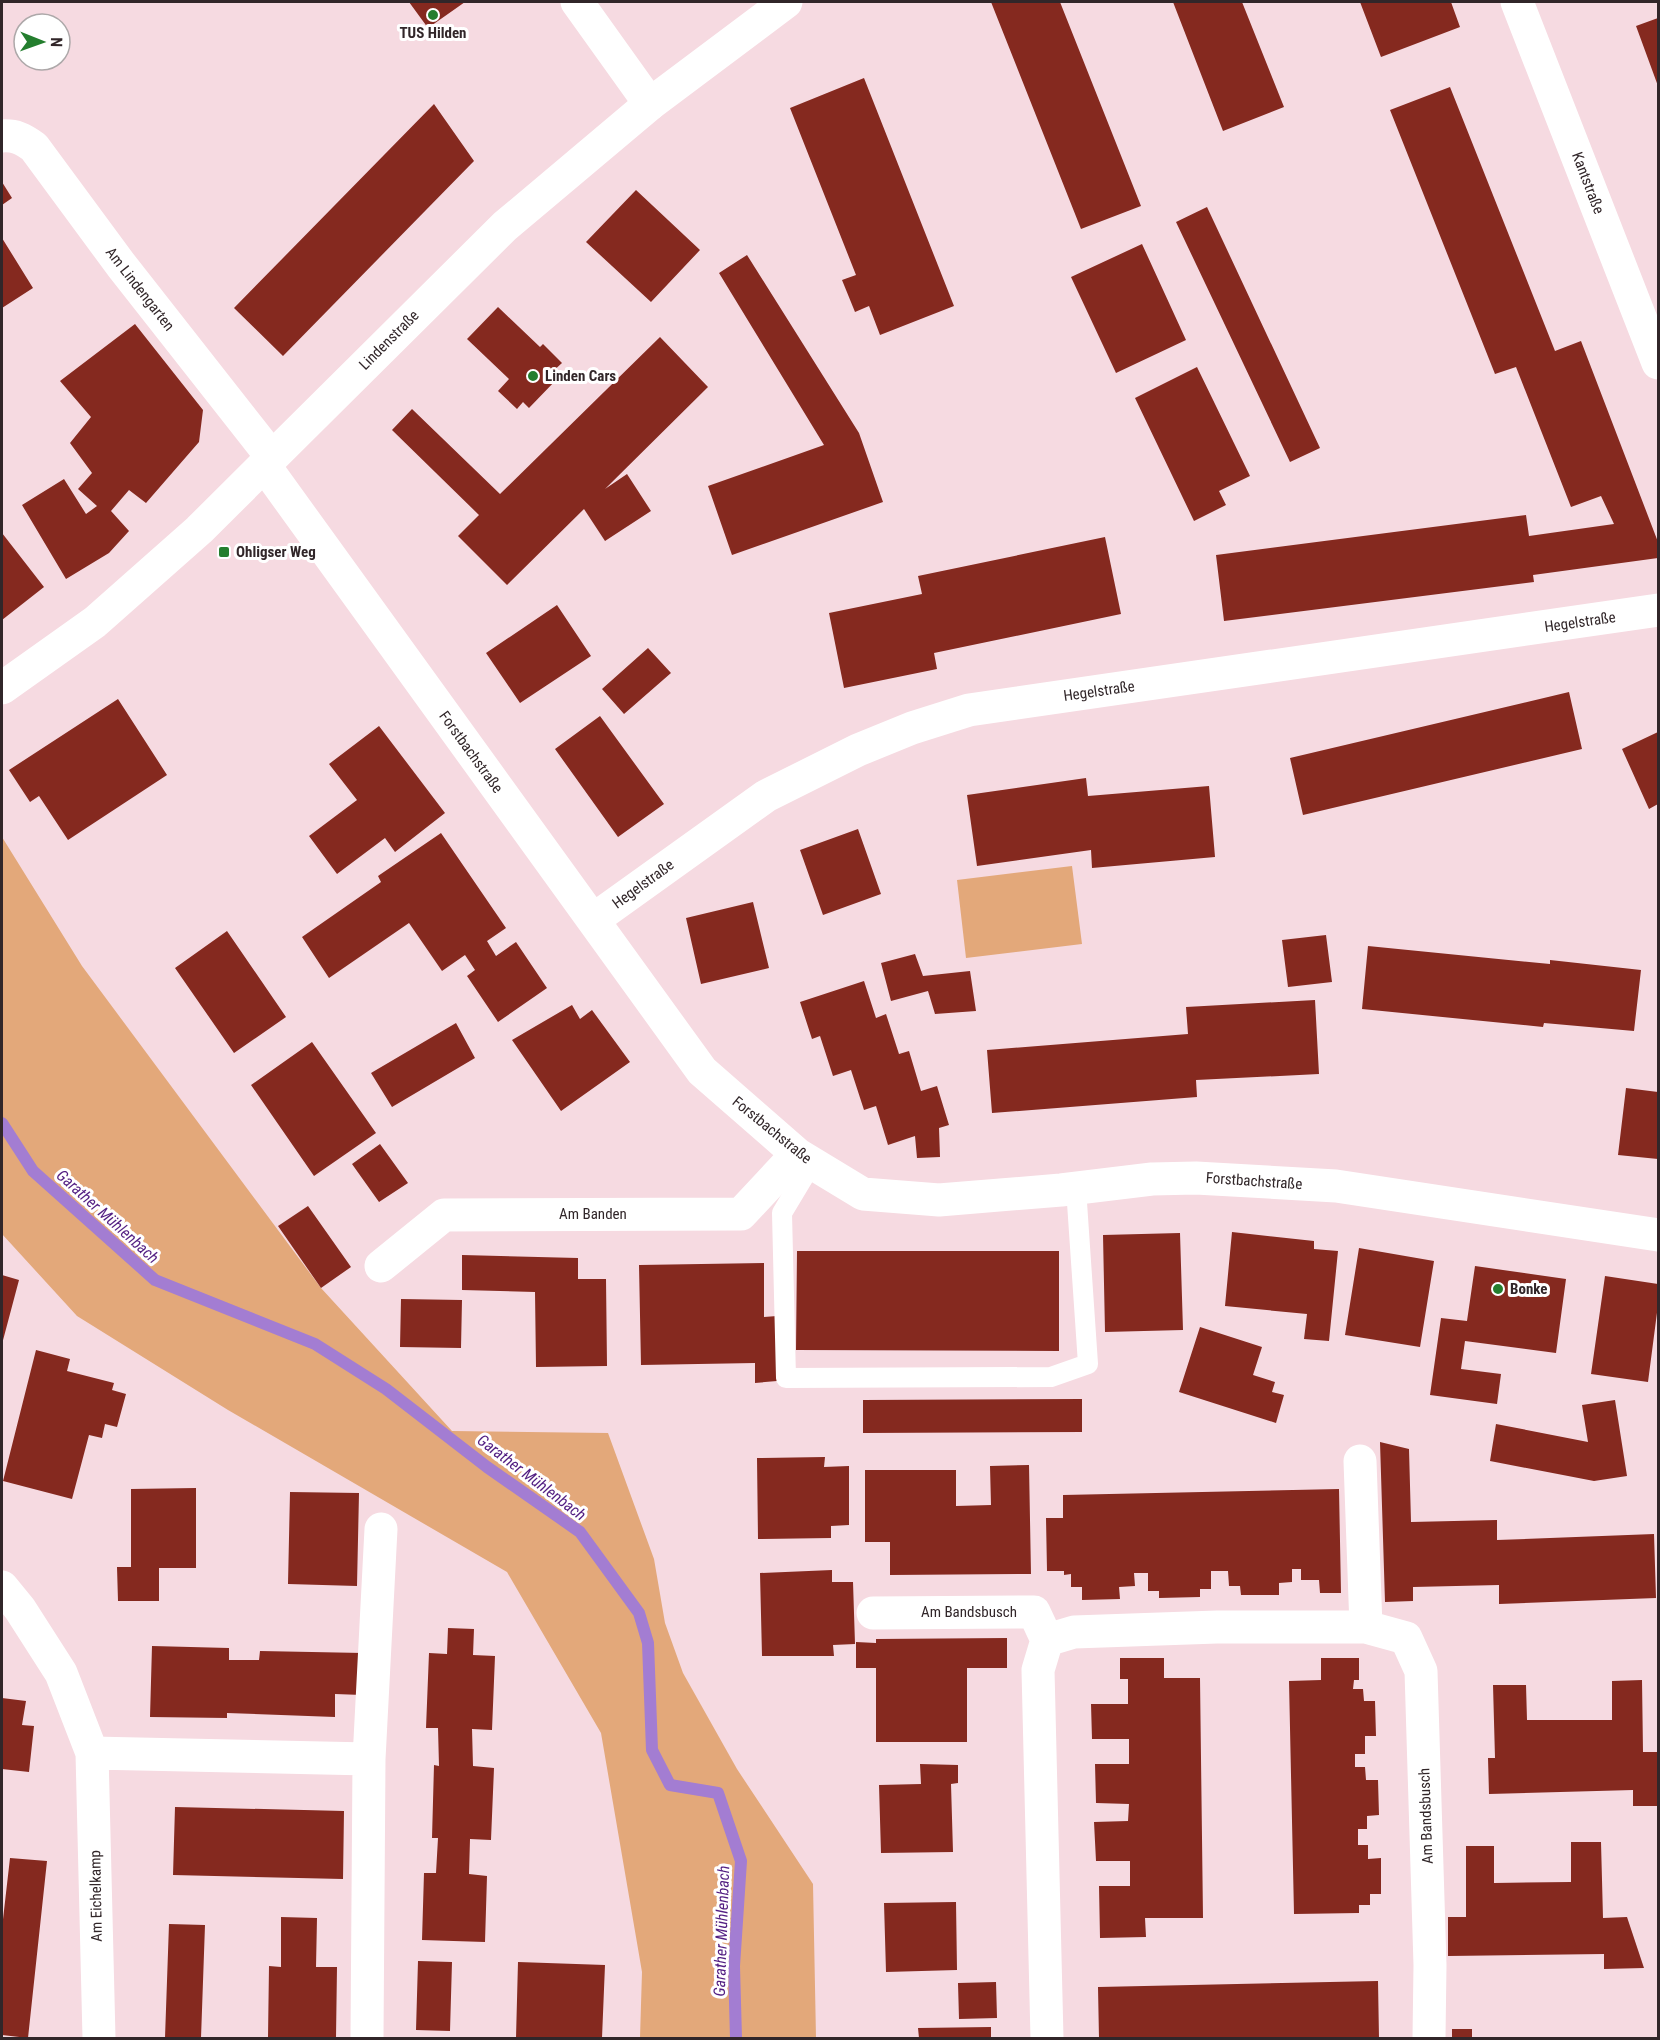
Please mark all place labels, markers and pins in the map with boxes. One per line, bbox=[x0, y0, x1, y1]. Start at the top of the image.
marker: TUS Hilden bbox=[426, 8, 440, 22]
place label: TUS Hilden bbox=[399, 24, 467, 42]
place label: Linden Cars bbox=[545, 367, 616, 385]
marker: Linden Cars bbox=[526, 369, 540, 383]
place label: Ohligser Weg bbox=[236, 543, 316, 561]
marker: Ohligser Weg bbox=[217, 545, 231, 559]
place label: Bonke bbox=[1510, 1280, 1547, 1298]
marker: Bonke bbox=[1491, 1282, 1505, 1296]

